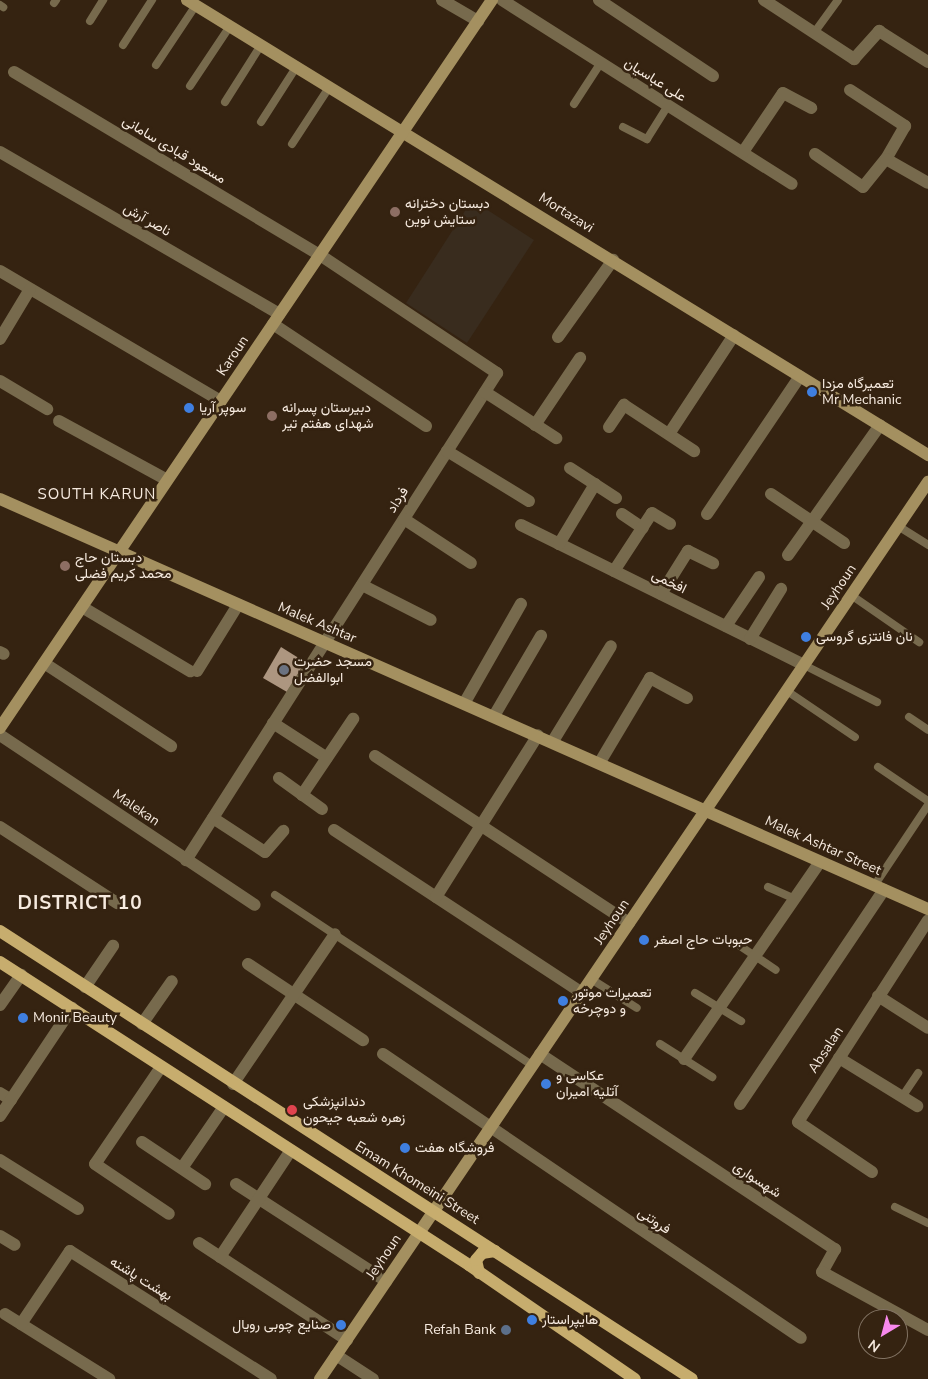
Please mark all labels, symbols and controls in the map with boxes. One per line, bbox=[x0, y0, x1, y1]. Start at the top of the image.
street label: علی عباسیان bbox=[621, 54, 689, 106]
street label: مسعود قبادی سامانی bbox=[119, 112, 229, 188]
street label: Mortazavi bbox=[535, 190, 597, 236]
place label: دبستان دخترانه ستایش نوین bbox=[405, 196, 490, 228]
street label: ناصر آرش bbox=[120, 200, 174, 240]
marker: دبستان دخترانه ستایش نوین bbox=[389, 206, 401, 218]
street label: Karoun bbox=[214, 333, 252, 379]
place label: تعمیرگاه مزدا Mr Mechanic bbox=[822, 376, 902, 408]
marker: تعمیرگاه مزدا Mr Mechanic bbox=[806, 386, 818, 398]
place label: سوپر آریا bbox=[199, 400, 246, 416]
place label: دبیرستان پسرانه شهدای هفتم تیر bbox=[282, 400, 374, 432]
marker: سوپر آریا bbox=[183, 402, 195, 414]
marker: دبیرستان پسرانه شهدای هفتم تیر bbox=[266, 410, 278, 422]
street label: فرداد bbox=[384, 484, 412, 516]
district label: SOUTH KARUN bbox=[36, 486, 158, 504]
place label: دبستان حاج محمد کریم فضلی bbox=[75, 550, 172, 582]
marker: دبستان حاج محمد کریم فضلی bbox=[59, 560, 71, 572]
street label: Jeyhoun bbox=[818, 561, 860, 613]
street label: افخمی bbox=[649, 566, 689, 598]
street label: Malek Ashtar bbox=[275, 599, 359, 647]
place label: نان فانتزی گروسی bbox=[816, 629, 913, 645]
marker: نان فانتزی گروسی bbox=[800, 631, 812, 643]
place label: مسجد حضرت ابوالفضل bbox=[294, 654, 372, 686]
marker: مسجد حضرت ابوالفضل bbox=[278, 664, 290, 676]
street label: Malekan bbox=[109, 786, 163, 830]
street label: Malek Ashtar Street bbox=[762, 813, 884, 879]
district label: DISTRICT 10 bbox=[16, 893, 144, 915]
street label: Jeyhoun bbox=[591, 896, 633, 948]
place label: حبوبات حاج اصغر bbox=[654, 932, 752, 948]
marker: حبوبات حاج اصغر bbox=[638, 934, 650, 946]
place label: تعمیرات موتور و دوچرخه bbox=[573, 985, 651, 1018]
marker: تعمیرات موتور و دوچرخه bbox=[557, 995, 569, 1007]
place label: Monir Beauty bbox=[33, 1010, 117, 1026]
marker: Monir Beauty bbox=[17, 1012, 29, 1024]
street label: Absalan bbox=[805, 1024, 847, 1076]
place label: عکاسی و آتلیه امیران bbox=[556, 1068, 618, 1100]
marker: عکاسی و آتلیه امیران bbox=[540, 1078, 552, 1090]
place label: دندانپزشکی زهره شعبه جیحون bbox=[303, 1094, 405, 1126]
marker: دندانپزشکی زهره شعبه جیحون bbox=[285, 1103, 299, 1117]
street label: Emam Khomeini Street bbox=[352, 1138, 482, 1228]
place label: فروشگاه هفت bbox=[415, 1140, 494, 1156]
marker: فروشگاه هفت bbox=[399, 1142, 411, 1154]
street label: شهسواری bbox=[730, 1158, 784, 1202]
street label: فروتنی bbox=[634, 1204, 674, 1238]
street label: Jeyhoun bbox=[363, 1231, 405, 1283]
street label: بهشت پاشنه bbox=[107, 1253, 175, 1305]
north arrow bbox=[858, 1309, 908, 1359]
place label: هایپراستار bbox=[542, 1312, 598, 1328]
marker: هایپراستار bbox=[526, 1314, 538, 1326]
place label: صنایع چوبی رویال bbox=[232, 1317, 331, 1333]
marker: صنایع چوبی رویال bbox=[335, 1319, 347, 1331]
place label: Refah Bank bbox=[424, 1322, 496, 1338]
marker: Refah Bank bbox=[500, 1324, 512, 1336]
text: N bbox=[864, 1335, 884, 1356]

